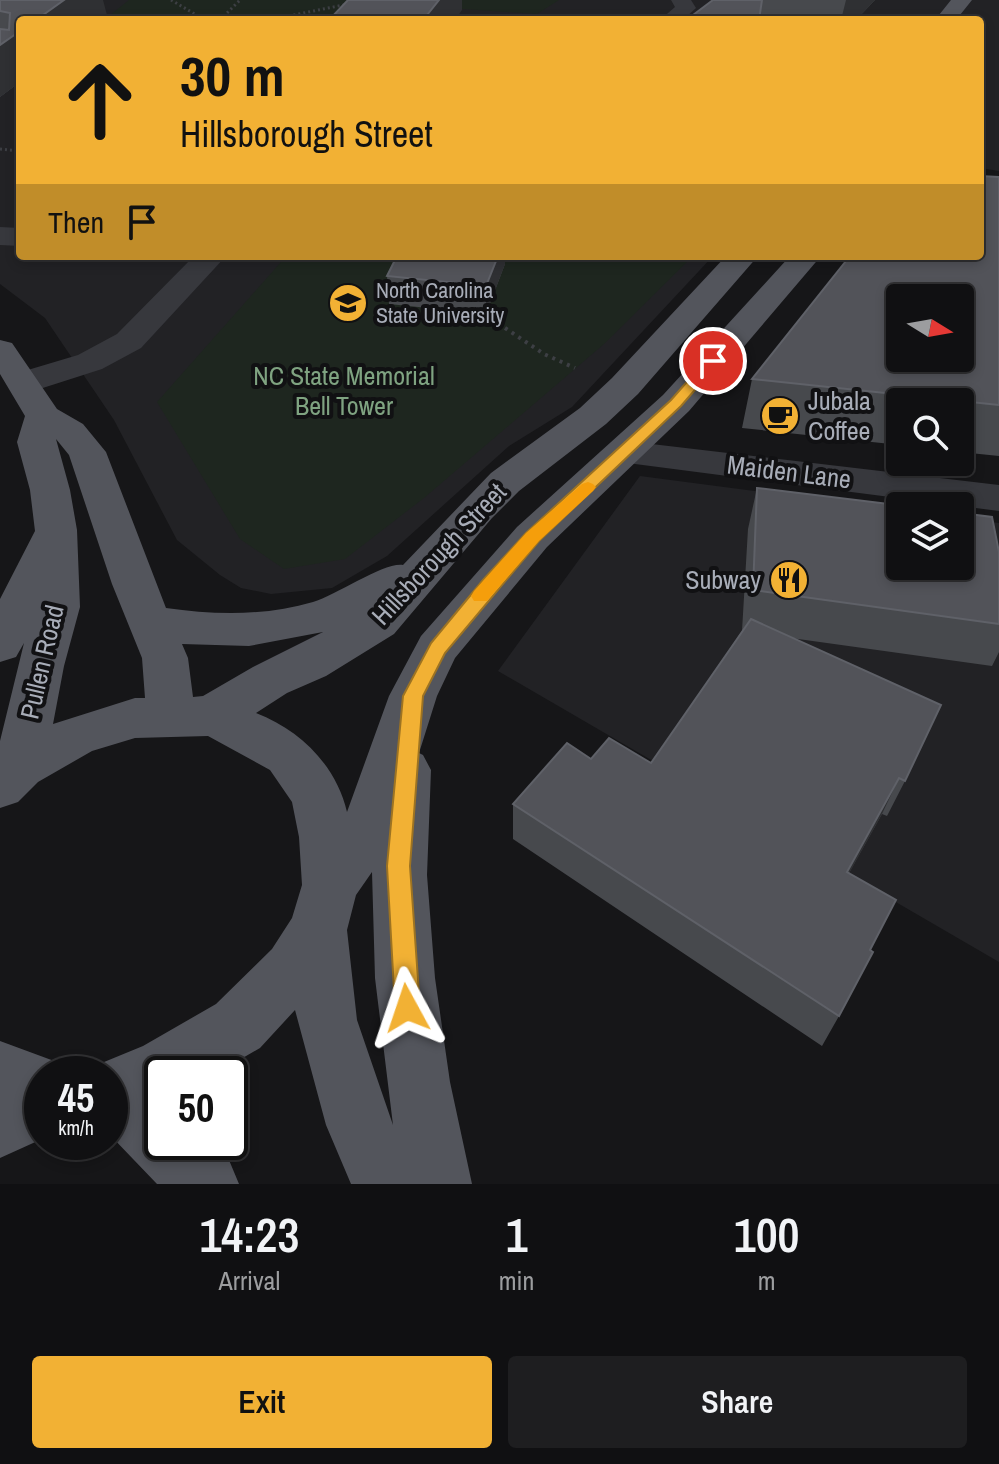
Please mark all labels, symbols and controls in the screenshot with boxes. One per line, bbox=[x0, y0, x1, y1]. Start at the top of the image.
text: 30 m bbox=[180, 38, 285, 113]
icon: ahead bbox=[48, 48, 152, 152]
text: Hillsborough Street bbox=[180, 110, 433, 158]
icon: arrive bbox=[120, 200, 164, 244]
text: Then bbox=[48, 202, 104, 242]
place label: North Carolina State University bbox=[376, 275, 504, 330]
school or university icon: North Carolina State University bbox=[327, 282, 369, 324]
north arrow bbox=[886, 284, 974, 372]
map controls bbox=[886, 284, 974, 580]
pin bbox=[679, 327, 747, 395]
icon: arrive bbox=[691, 339, 735, 383]
park label: NC State Memorial Bell Tower bbox=[253, 358, 435, 423]
place label: Jubala Coffee bbox=[808, 383, 871, 448]
button: search bbox=[886, 388, 974, 476]
cafe icon: Jubala Coffee bbox=[759, 395, 801, 437]
street label: Maiden Lane bbox=[725, 447, 853, 496]
street label: Hillsborough Street bbox=[364, 475, 514, 632]
button: layers bbox=[886, 492, 974, 580]
restaurant icon: Subway bbox=[768, 559, 810, 601]
place label: Subway bbox=[685, 562, 761, 597]
street label: Pullen Road bbox=[11, 601, 72, 722]
position arrow bbox=[365, 966, 449, 1050]
speed limit sign: 50 bbox=[144, 1056, 248, 1160]
text: 45 bbox=[58, 1071, 94, 1124]
text: km/h bbox=[58, 1114, 94, 1141]
text: 14:23 bbox=[199, 1202, 299, 1267]
text: 1 bbox=[506, 1202, 528, 1267]
text: 100 bbox=[734, 1202, 800, 1267]
text: Arrival bbox=[219, 1263, 280, 1298]
text: min bbox=[499, 1263, 534, 1298]
text: m bbox=[758, 1263, 776, 1298]
button: Exit bbox=[32, 1356, 492, 1448]
button: Share bbox=[508, 1356, 967, 1448]

